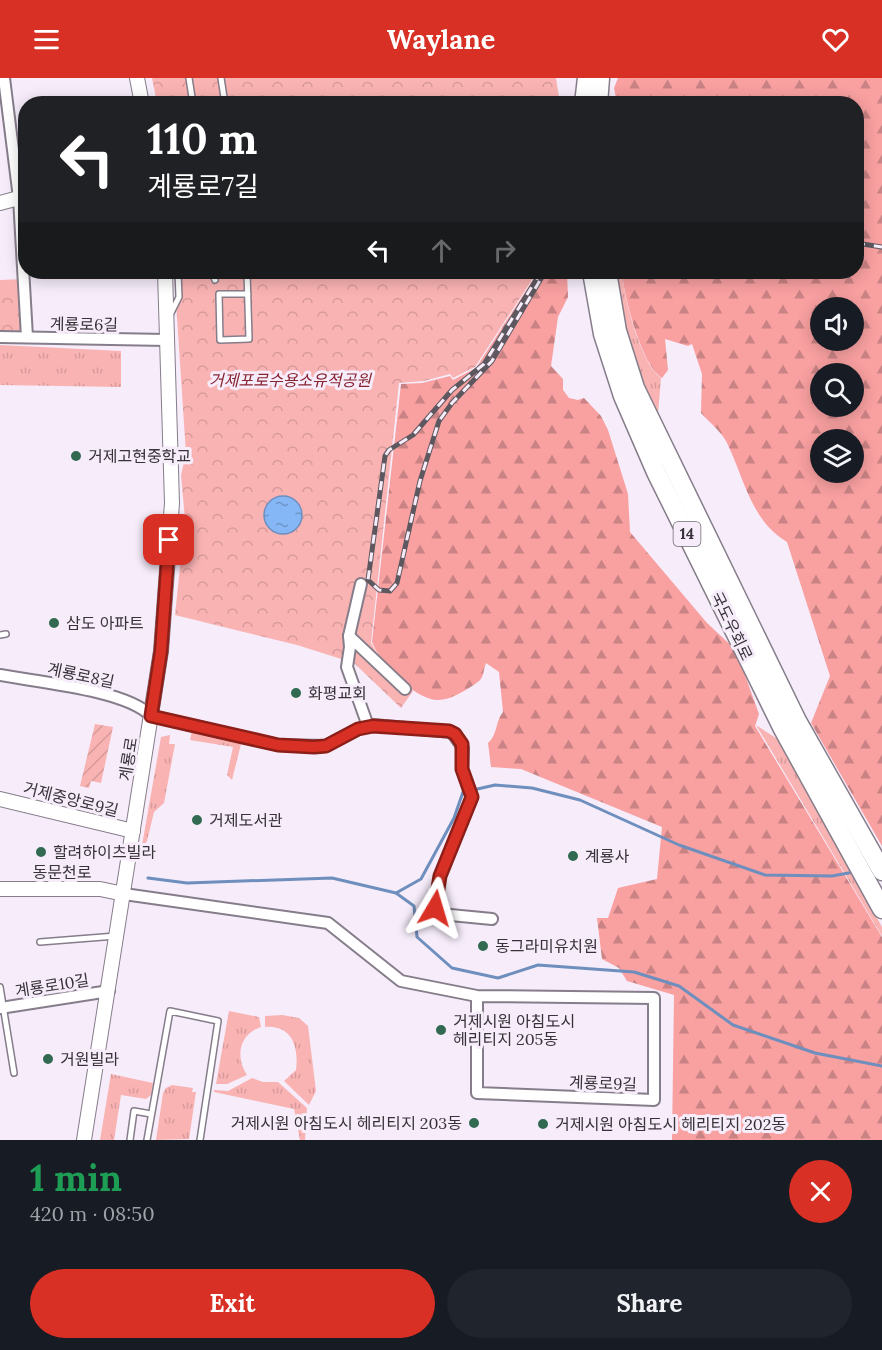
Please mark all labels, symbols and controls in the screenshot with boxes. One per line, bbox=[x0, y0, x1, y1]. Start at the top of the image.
text: Waylane bbox=[387, 22, 495, 56]
icon: menu bbox=[30, 23, 63, 56]
icon: heart bbox=[819, 23, 852, 56]
text: 110 m bbox=[147, 112, 258, 166]
icon: left bbox=[48, 120, 126, 198]
text: 계룡로7길 bbox=[147, 169, 259, 203]
icon: left bbox=[362, 234, 395, 267]
icon: ahead bbox=[425, 234, 458, 267]
icon: right bbox=[488, 234, 521, 267]
map controls bbox=[810, 297, 864, 483]
button: sound bbox=[810, 297, 864, 351]
street label: 계룡로6길 bbox=[50, 313, 118, 335]
button: search bbox=[810, 363, 864, 417]
park label: 거제포로수용소유적공원 bbox=[209, 370, 372, 390]
button: layers bbox=[810, 429, 864, 483]
place label: 거제고현중학교 bbox=[88, 446, 191, 466]
marker: 거제고현중학교 bbox=[69, 449, 83, 463]
pin bbox=[143, 514, 194, 565]
road number: 14 bbox=[674, 522, 700, 546]
icon: arrive bbox=[152, 523, 185, 556]
street label: 국도우회로 bbox=[707, 589, 757, 664]
place label: 삼도 아파트 bbox=[66, 613, 144, 633]
marker: 삼도 아파트 bbox=[47, 616, 61, 630]
street label: 계룡로8길 bbox=[46, 658, 116, 692]
place label: 화평교회 bbox=[308, 683, 367, 703]
marker: 화평교회 bbox=[289, 686, 303, 700]
street label: 계룡로 bbox=[115, 735, 141, 782]
street label: 거제중앙로9길 bbox=[21, 777, 121, 821]
place label: 거제도서관 bbox=[209, 810, 283, 830]
marker: 거제도서관 bbox=[190, 813, 204, 827]
place label: 할려하이츠빌라 bbox=[53, 842, 156, 862]
marker: 할려하이츠빌라 bbox=[34, 845, 48, 859]
place label: 계룡사 bbox=[585, 846, 629, 866]
marker: 계룡사 bbox=[566, 849, 580, 863]
street label: 동문천로 bbox=[33, 862, 92, 882]
position arrow bbox=[403, 876, 467, 940]
place label: 동그라미유치원 bbox=[495, 936, 598, 956]
marker: 동그라미유치원 bbox=[476, 939, 490, 953]
street label: 계룡로10길 bbox=[14, 969, 90, 1001]
place label: 거제시원 아침도시 헤리티지 205동 bbox=[453, 1011, 575, 1049]
marker: 거제시원 아침도시 헤리티지 205동 bbox=[434, 1023, 448, 1037]
place label: 거원빌라 bbox=[60, 1049, 119, 1069]
marker: 거원빌라 bbox=[41, 1052, 55, 1066]
street label: 계룡로9길 bbox=[569, 1072, 637, 1094]
place label: 거제시원 아침도시 헤리티지 203동 bbox=[231, 1113, 462, 1133]
place label: 거제시원 아침도시 헤리티지 202동 bbox=[555, 1114, 786, 1134]
marker: 거제시원 아침도시 헤리티지 203동 bbox=[467, 1116, 481, 1130]
marker: 거제시원 아침도시 헤리티지 202동 bbox=[536, 1117, 550, 1131]
text: 1 min bbox=[30, 1155, 122, 1201]
button: close bbox=[789, 1160, 852, 1223]
text: 420 m · 08:50 bbox=[30, 1201, 155, 1226]
button: Exit bbox=[30, 1269, 435, 1338]
button: Share bbox=[447, 1269, 852, 1338]

